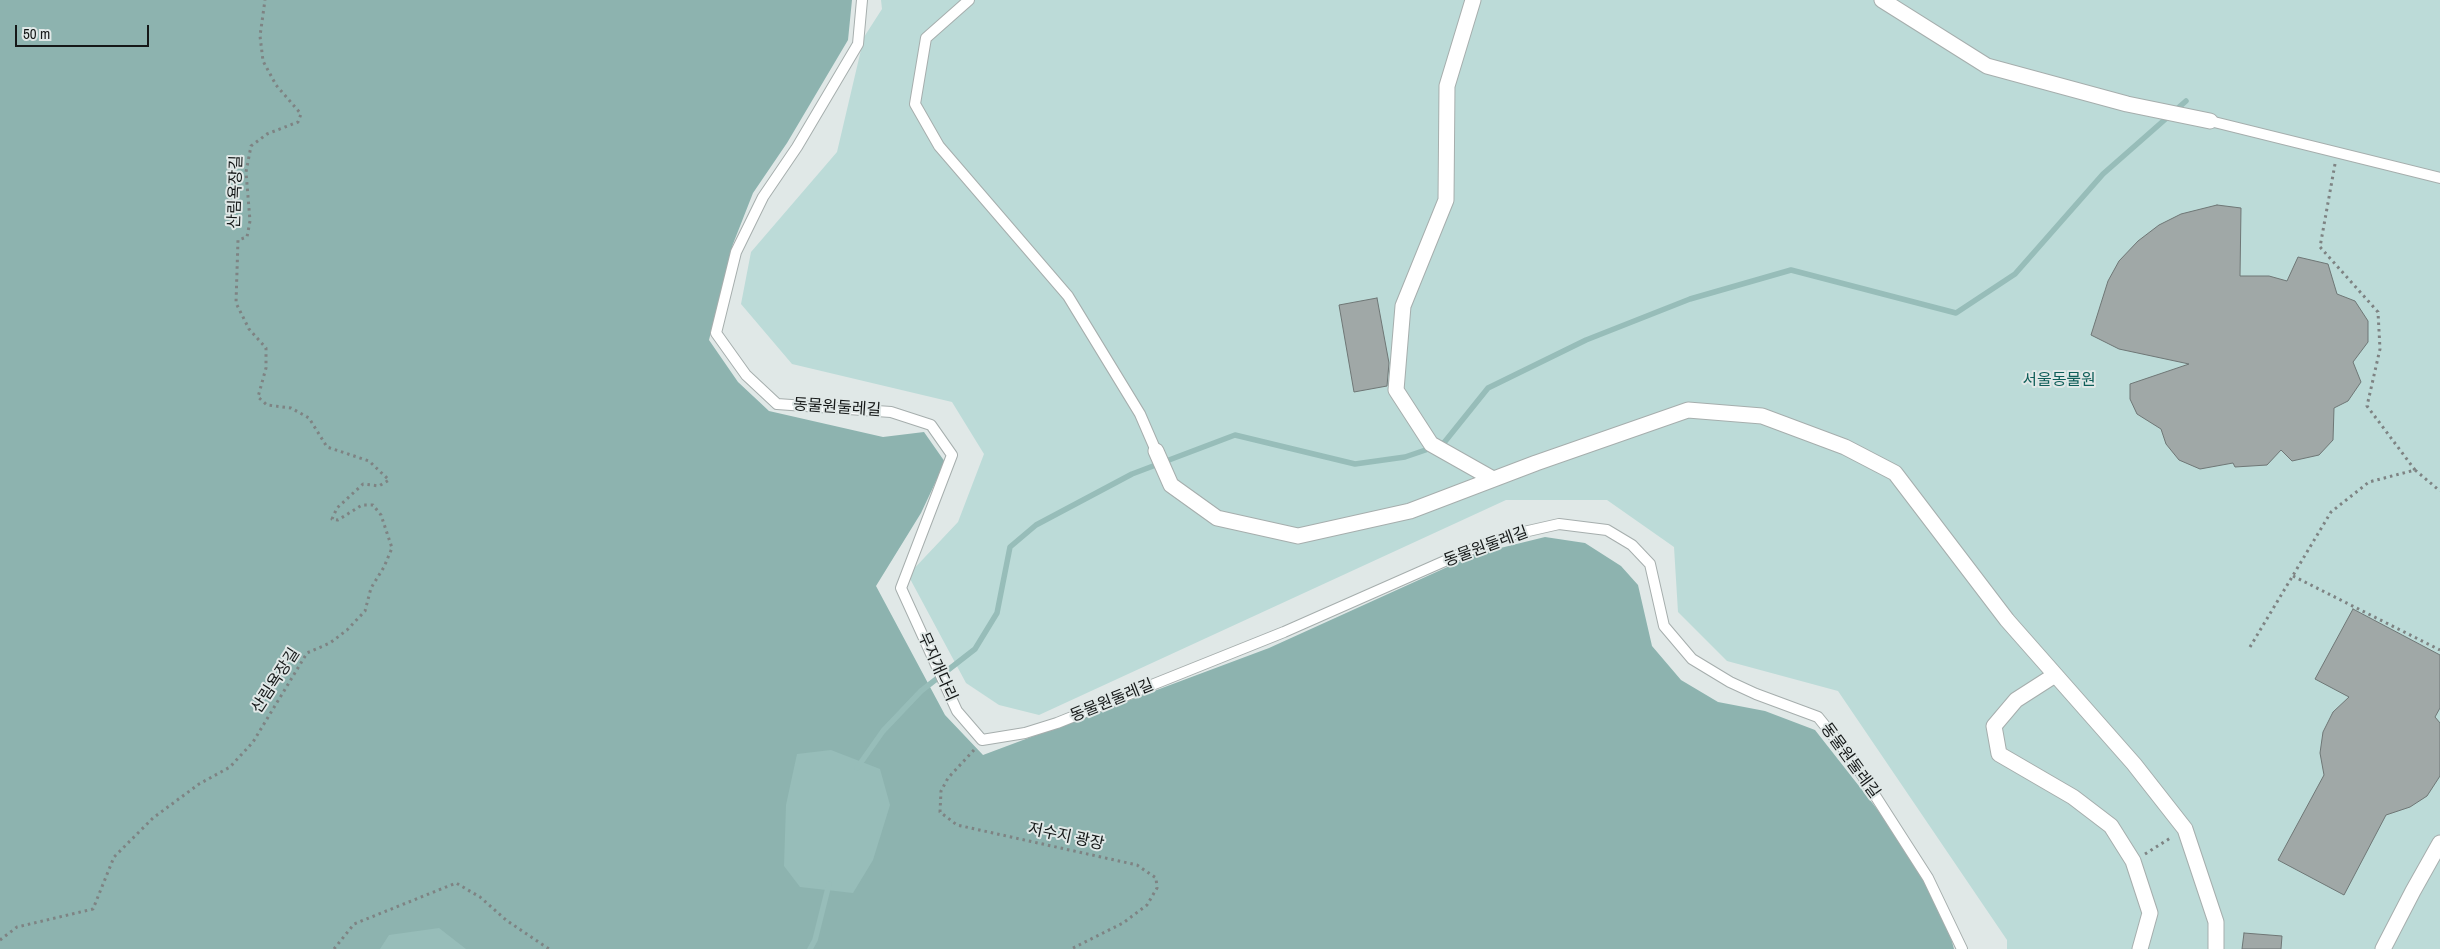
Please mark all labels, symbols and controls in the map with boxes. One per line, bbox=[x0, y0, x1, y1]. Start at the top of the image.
scale bar bbox=[18, 15, 151, 47]
text: 50 m bbox=[23, 23, 50, 44]
street label: 산림욕장길 bbox=[225, 155, 247, 229]
park label: 서울동물원 bbox=[2022, 371, 2096, 391]
street label: 동물원둘레길 bbox=[792, 395, 882, 421]
street label: 동물원둘레길 bbox=[1441, 523, 1531, 571]
street label: 무지개다리 bbox=[913, 629, 961, 705]
street label: 산림욕장길 bbox=[248, 645, 304, 717]
street label: 동물원둘레길 bbox=[1067, 676, 1157, 726]
street label: 동물원둘레길 bbox=[1816, 720, 1884, 802]
street label: 저수지 광장 bbox=[1026, 820, 1106, 854]

